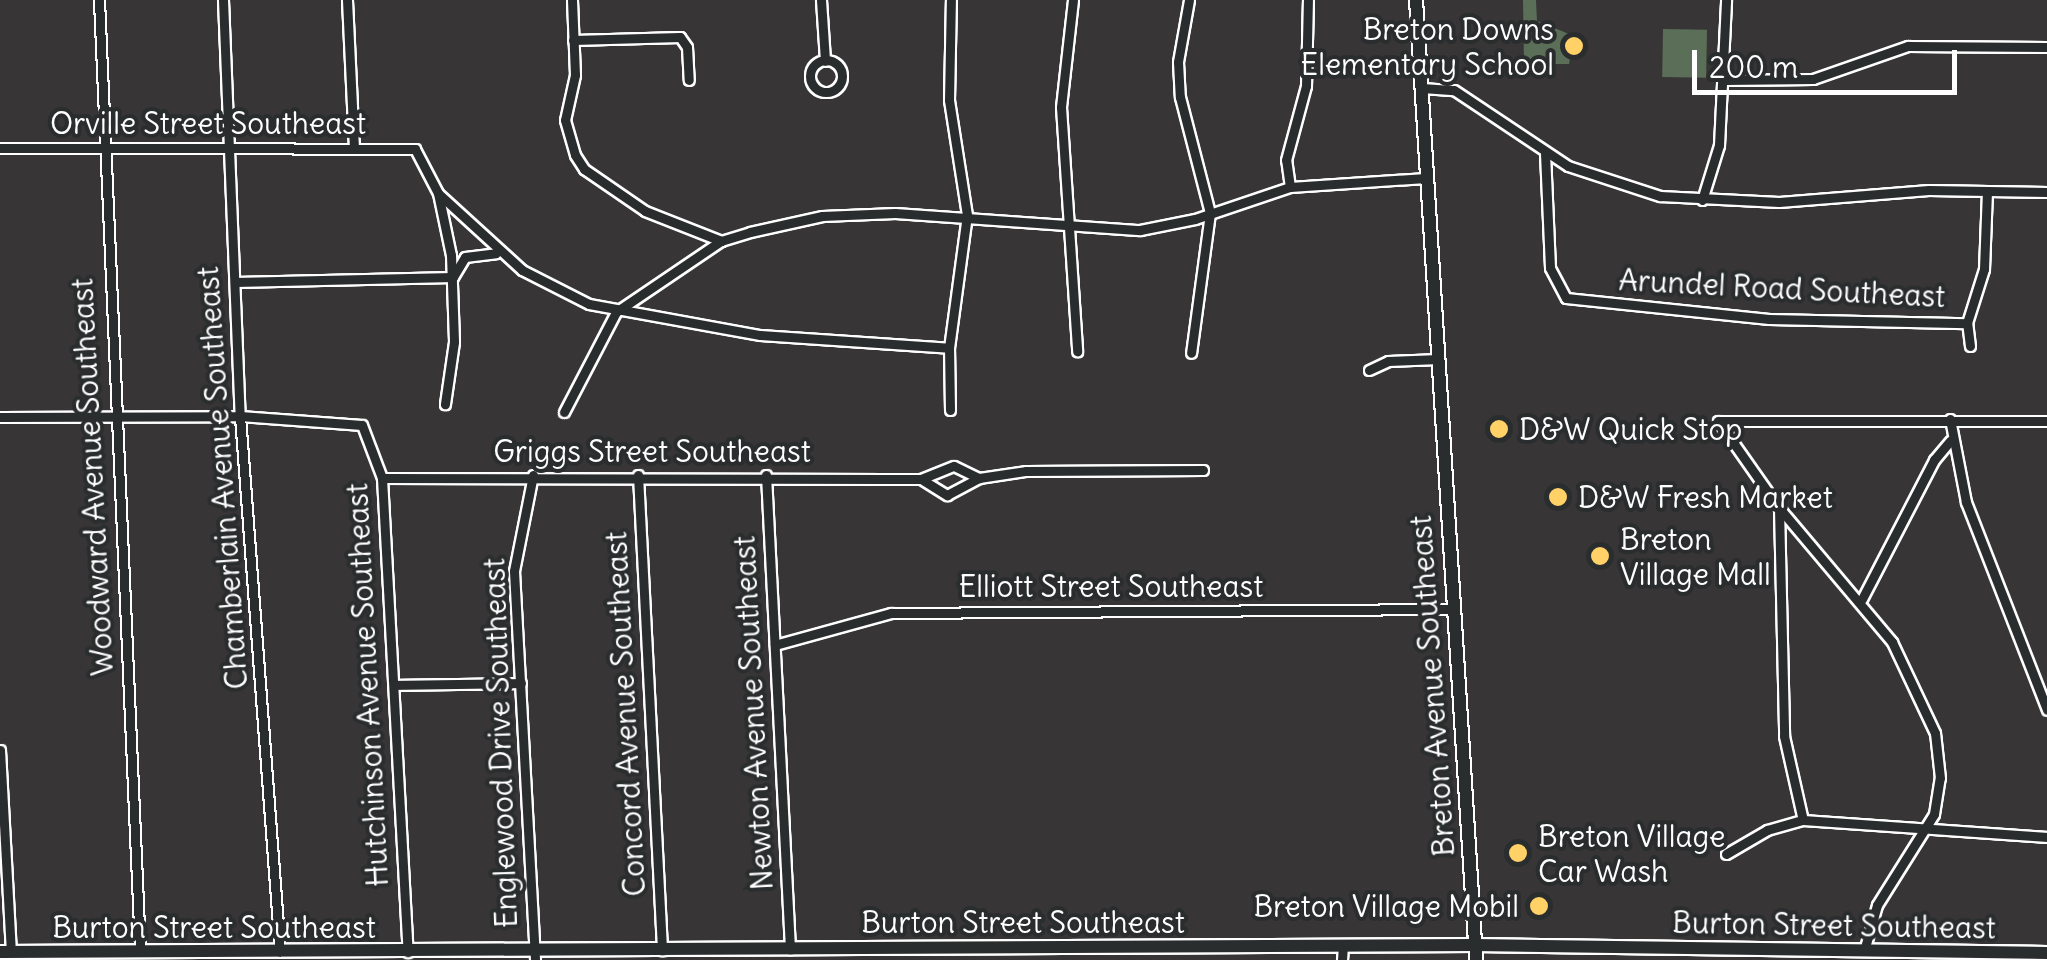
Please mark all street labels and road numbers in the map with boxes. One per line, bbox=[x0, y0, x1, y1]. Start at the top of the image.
street label: Orville Street Southeast bbox=[50, 105, 366, 141]
street label: Arundel Road Southeast bbox=[1618, 261, 1946, 315]
street label: Chamberlain Avenue Southeast bbox=[189, 265, 255, 691]
street label: Woodward Avenue Southeast bbox=[64, 277, 120, 677]
street label: Griggs Street Southeast bbox=[493, 433, 811, 469]
street label: Hutchinson Avenue Southeast bbox=[338, 482, 396, 888]
street label: Breton Avenue Southeast bbox=[1402, 514, 1462, 858]
street label: Concord Avenue Southeast bbox=[597, 531, 653, 897]
street label: Newton Avenue Southeast bbox=[726, 535, 780, 891]
street label: Englewood Drive Southeast bbox=[476, 557, 524, 929]
street label: Elliott Street Southeast bbox=[959, 568, 1263, 604]
street label: Burton Street Southeast bbox=[861, 904, 1185, 940]
street label: Burton Street Southeast bbox=[1672, 904, 1996, 946]
street label: Burton Street Southeast bbox=[52, 909, 376, 945]

